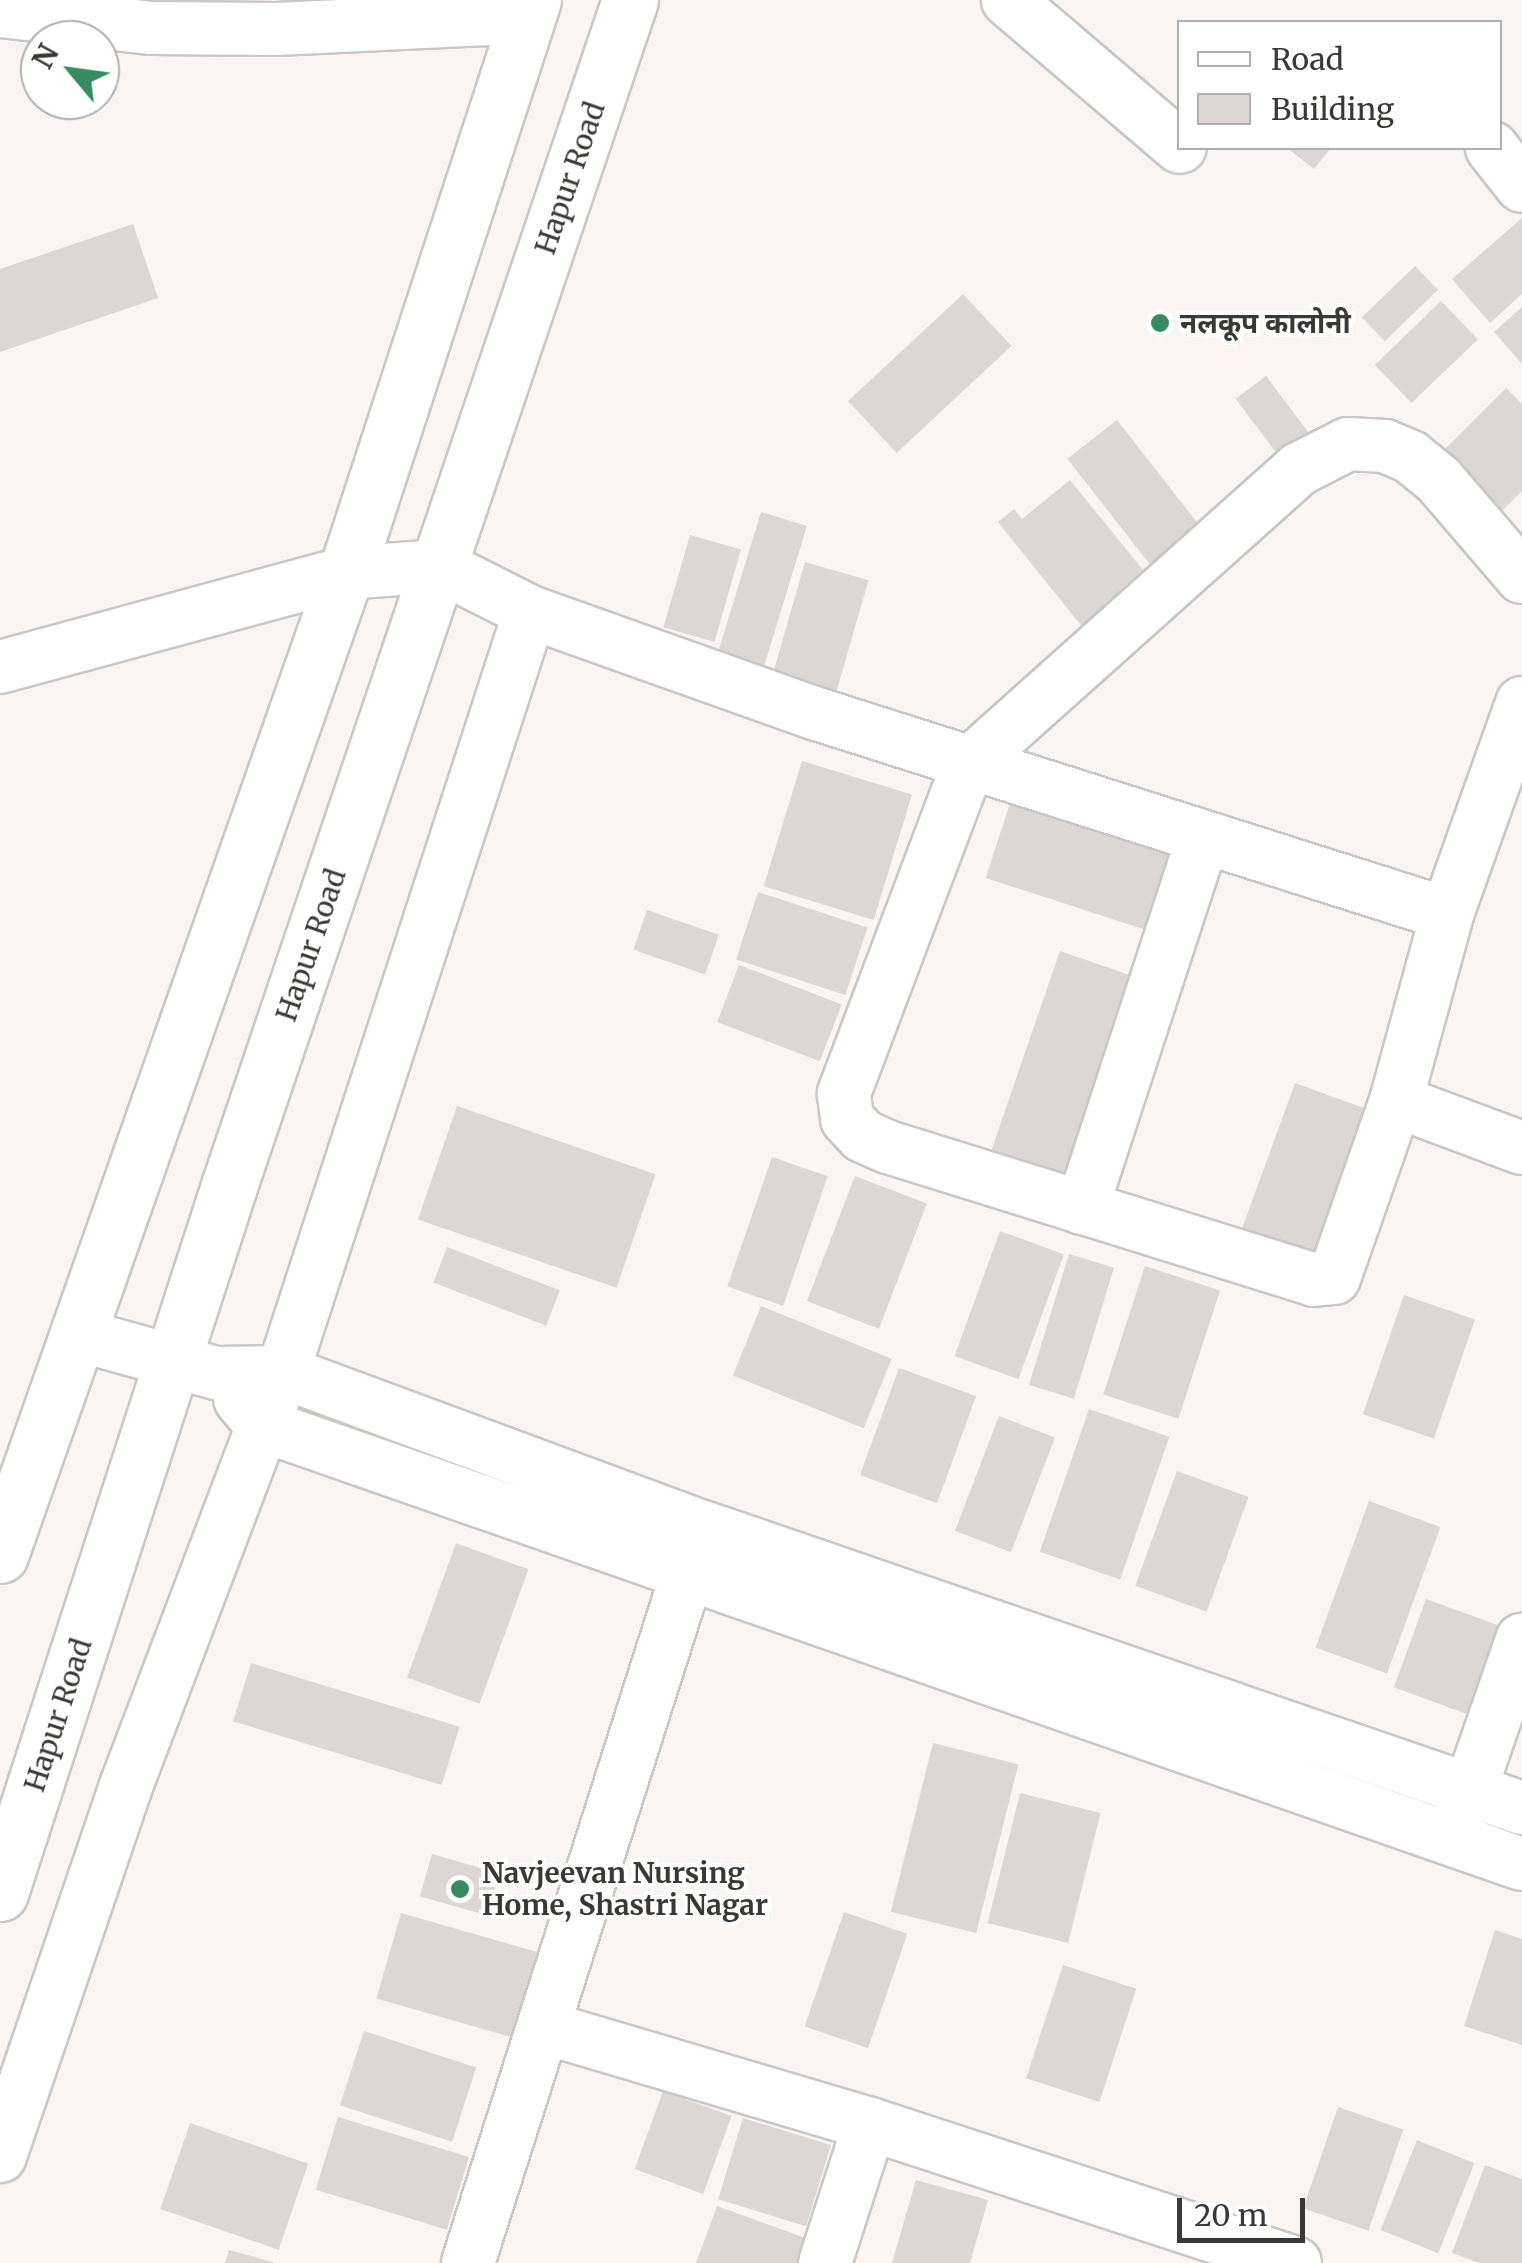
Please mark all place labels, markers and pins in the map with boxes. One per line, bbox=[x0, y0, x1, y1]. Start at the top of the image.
place label: नलकूप कालोनी bbox=[1180, 306, 1351, 340]
marker: नलकूप कालोनी bbox=[1149, 312, 1171, 334]
place label: Navjeevan Nursing Home, Shastri Nagar bbox=[482, 1856, 768, 1922]
marker: Navjeevan Nursing Home, Shastri Nagar bbox=[447, 1876, 473, 1902]

